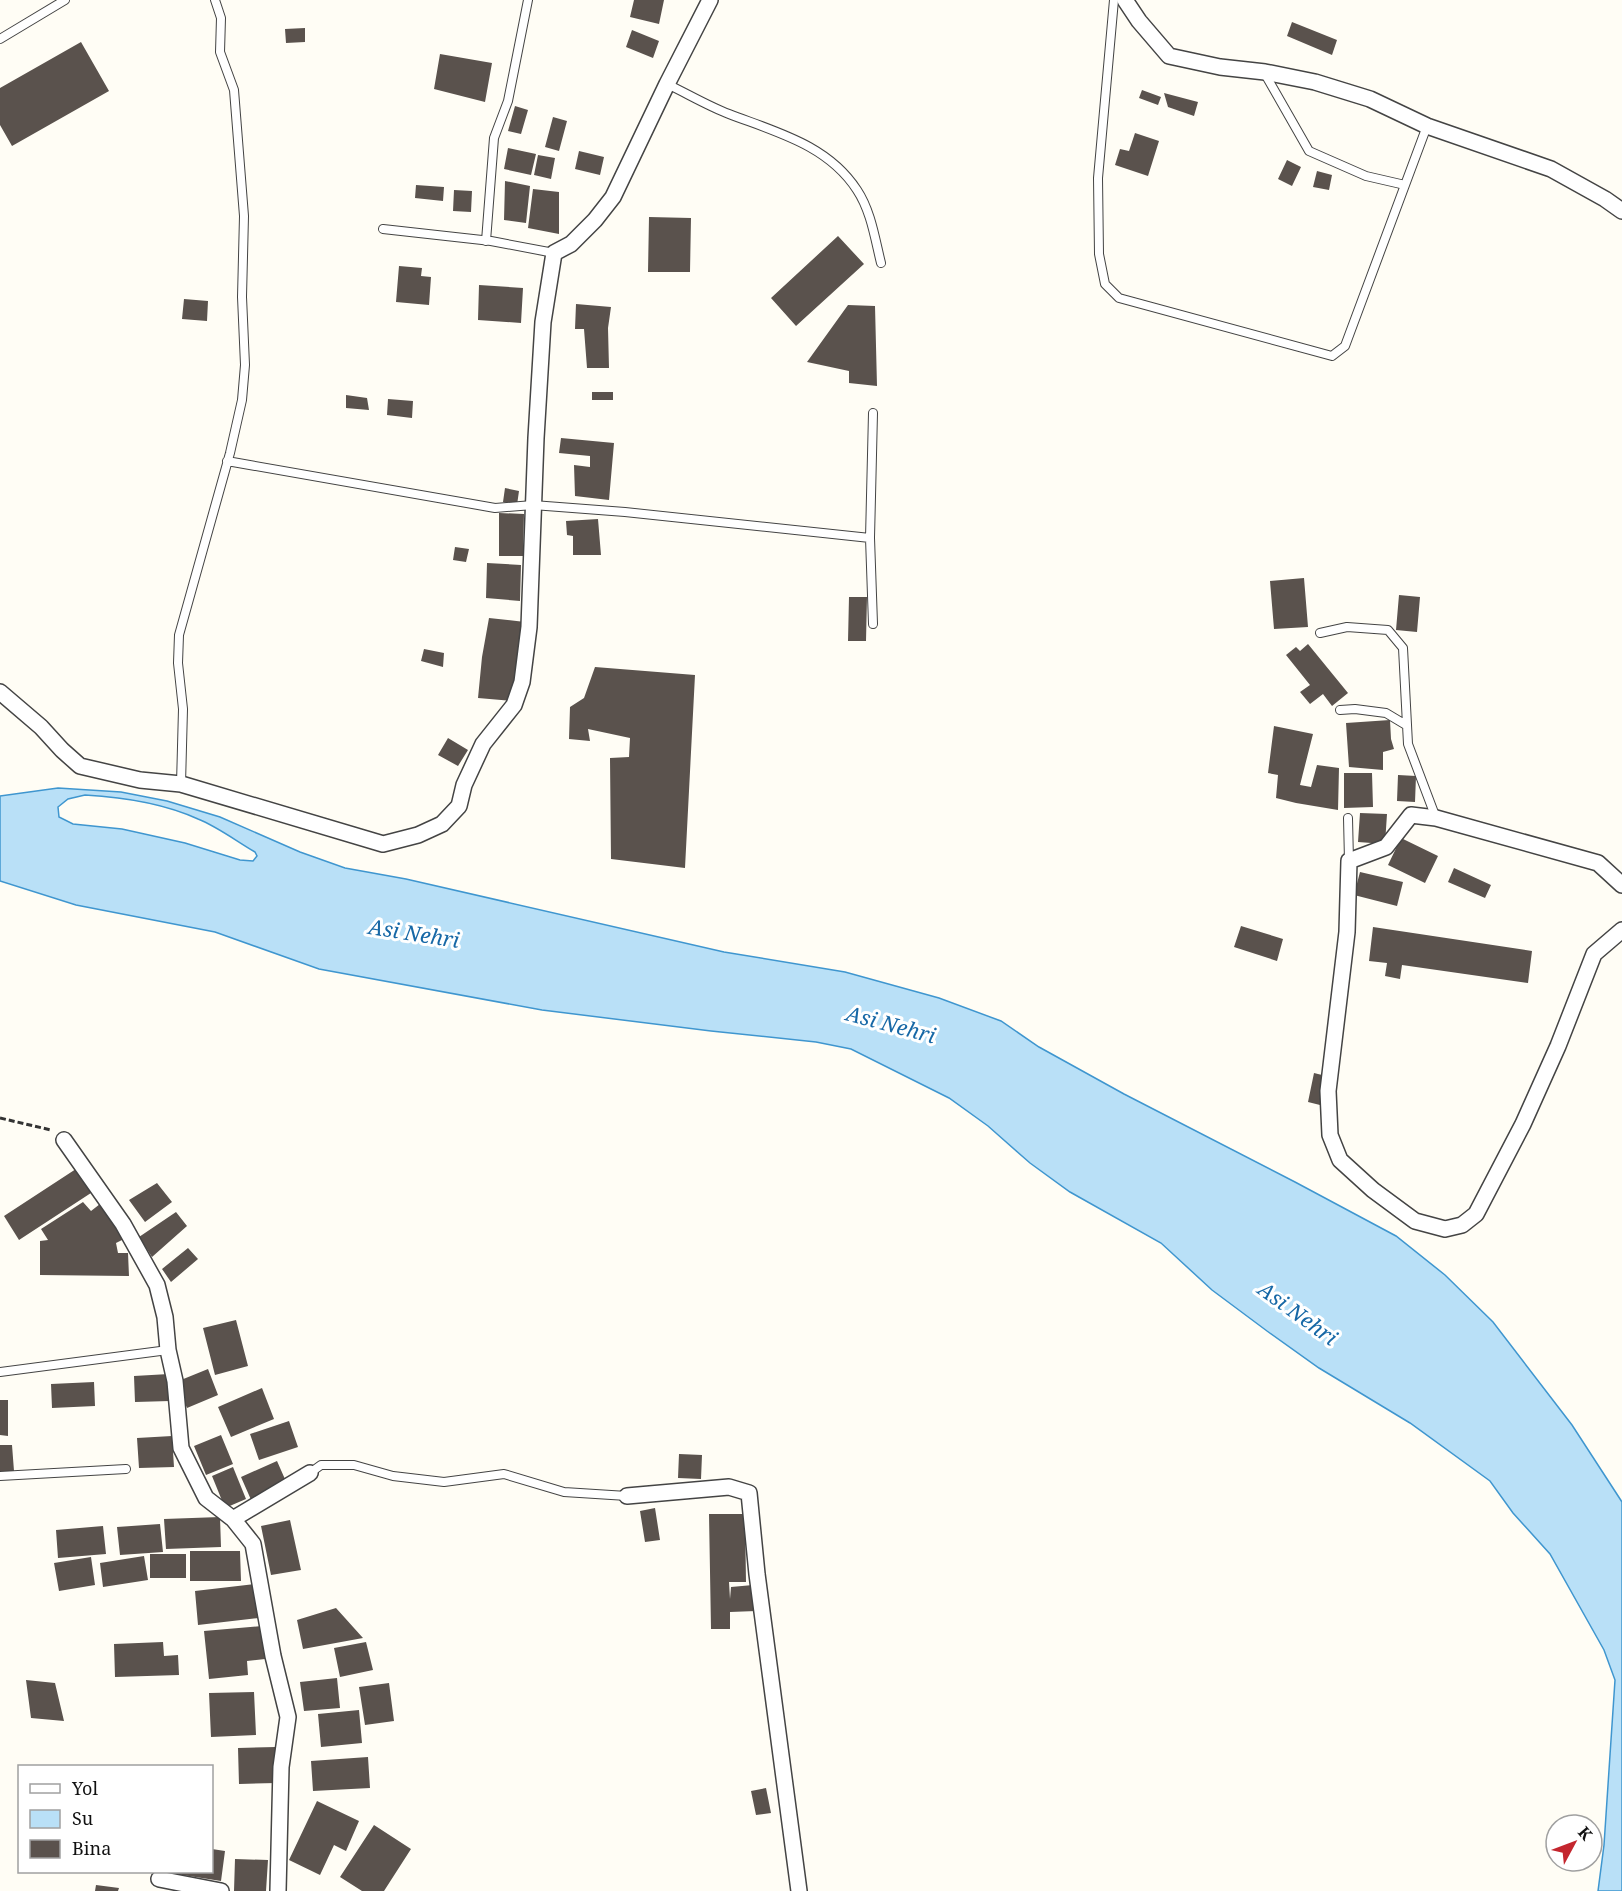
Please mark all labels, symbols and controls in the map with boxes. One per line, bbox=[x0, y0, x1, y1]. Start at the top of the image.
water label: Asi Nehri bbox=[365, 912, 462, 954]
water label: Asi Nehri bbox=[841, 998, 939, 1050]
water label: Asi Nehri bbox=[1251, 1274, 1344, 1352]
legend bbox=[18, 1765, 213, 1873]
text: Yol bbox=[71, 1776, 98, 1800]
text: Su bbox=[72, 1806, 94, 1830]
north arrow bbox=[1544, 1813, 1604, 1873]
text: K bbox=[1573, 1822, 1598, 1845]
text: Bina bbox=[72, 1836, 111, 1860]

